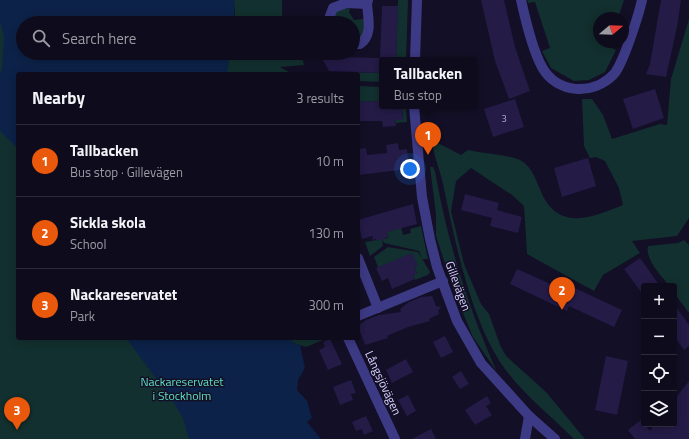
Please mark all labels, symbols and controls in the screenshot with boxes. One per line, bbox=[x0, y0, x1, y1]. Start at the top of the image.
north arrow bbox=[593, 12, 629, 48]
search box bbox=[16, 16, 360, 60]
icon: search bbox=[30, 27, 52, 49]
text: Search here bbox=[62, 27, 136, 50]
popup bbox=[379, 57, 477, 109]
text: Tallbacken bbox=[394, 62, 462, 85]
text: Nearby bbox=[32, 85, 85, 111]
text: Bus stop bbox=[394, 85, 442, 105]
text: 3 results bbox=[296, 88, 344, 108]
house number: 3 bbox=[501, 111, 507, 126]
pin: 1 bbox=[415, 122, 441, 155]
text: Tallbacken bbox=[70, 139, 139, 162]
text: 1 bbox=[41, 151, 49, 171]
text: 10 m bbox=[316, 151, 344, 171]
your location bbox=[400, 159, 420, 179]
text: Bus stop · Gillevägen bbox=[70, 162, 183, 182]
text: Sickla skola bbox=[70, 211, 146, 234]
text: 2 bbox=[41, 223, 49, 243]
text: 130 m bbox=[308, 223, 344, 243]
text: School bbox=[70, 234, 106, 254]
street label: Gillevägen bbox=[441, 258, 476, 313]
pin: 2 bbox=[549, 277, 575, 310]
text: Nackareservatet bbox=[70, 283, 177, 306]
map controls bbox=[641, 283, 677, 427]
button: + bbox=[641, 283, 677, 319]
text: 3 bbox=[41, 295, 49, 315]
text: 300 m bbox=[308, 295, 344, 315]
text: Park bbox=[70, 306, 95, 326]
button: − bbox=[641, 319, 677, 355]
street label: Långsjövägen bbox=[360, 347, 407, 418]
button: locate bbox=[641, 355, 677, 391]
park label: Nackareservatet i Stockholm bbox=[140, 372, 224, 405]
button: layers bbox=[641, 391, 677, 427]
pin: 3 bbox=[4, 397, 30, 430]

